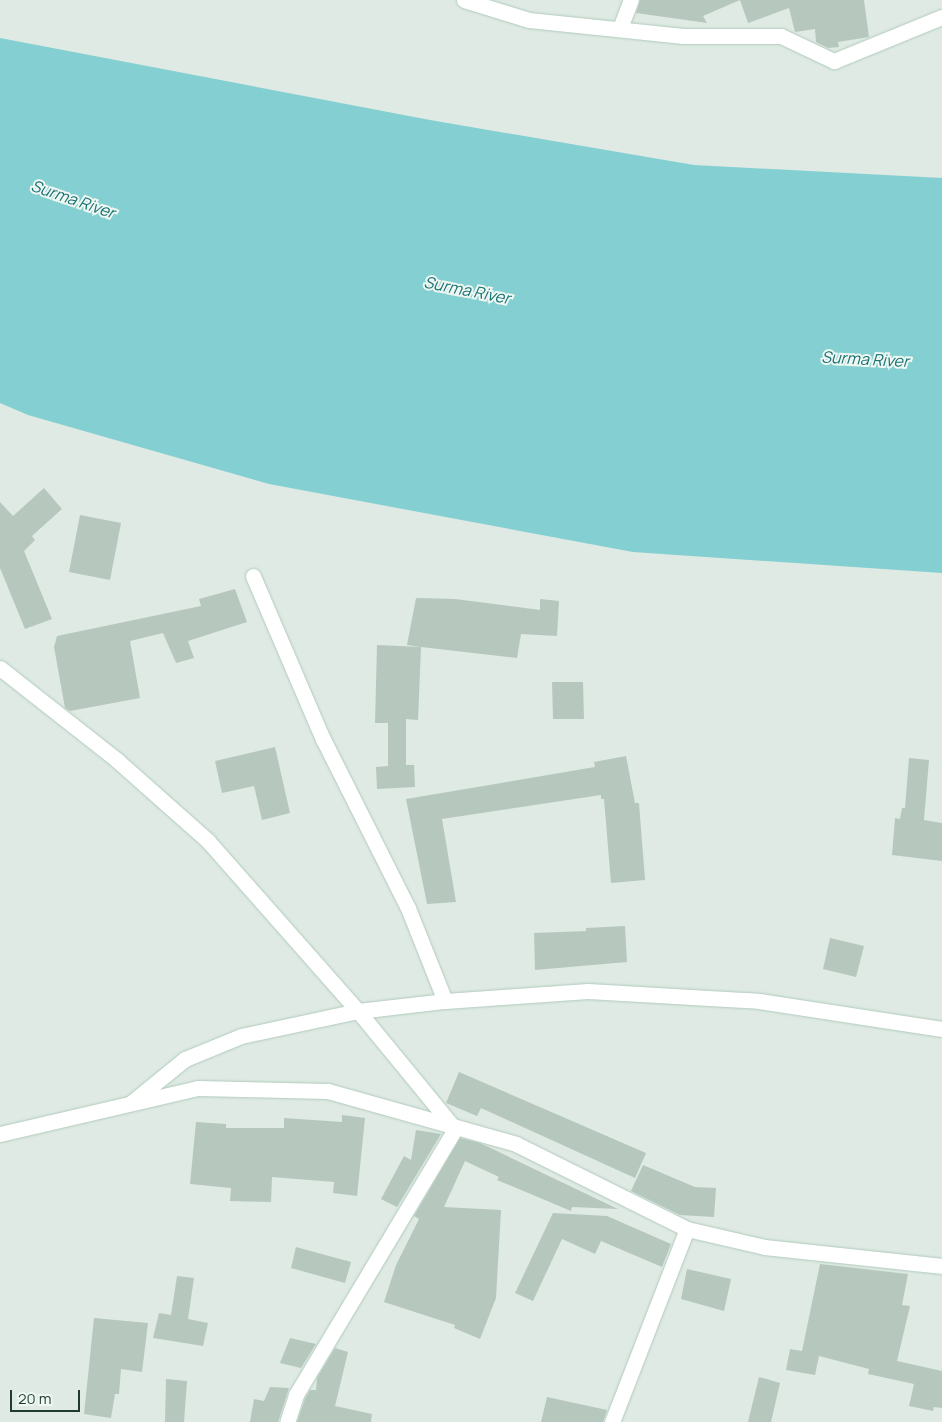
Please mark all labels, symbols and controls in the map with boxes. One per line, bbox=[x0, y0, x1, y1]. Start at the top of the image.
water label: Surma River bbox=[28, 176, 118, 222]
water label: Surma River bbox=[422, 272, 512, 308]
water label: Surma River bbox=[821, 347, 909, 371]
scale bar bbox=[12, 1380, 82, 1412]
text: 20 m bbox=[18, 1388, 51, 1409]

